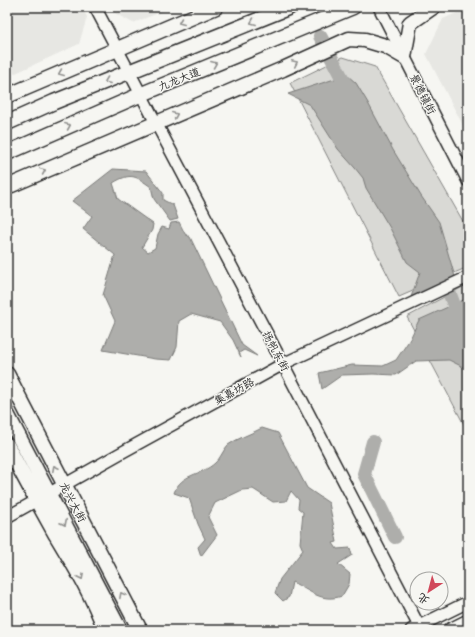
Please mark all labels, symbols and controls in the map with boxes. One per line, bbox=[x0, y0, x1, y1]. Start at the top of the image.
one-way arrow bbox=[250, 17, 257, 25]
one-way arrow bbox=[177, 18, 184, 26]
one-way arrow bbox=[291, 60, 298, 68]
one-way arrow bbox=[210, 61, 217, 69]
street label: 九龙大道 bbox=[155, 62, 202, 95]
one-way arrow bbox=[58, 68, 65, 76]
street label: 景德镇街 bbox=[406, 70, 441, 118]
one-way arrow bbox=[104, 77, 111, 85]
one-way arrow bbox=[172, 111, 179, 119]
one-way arrow bbox=[64, 123, 72, 131]
one-way arrow bbox=[38, 168, 46, 176]
street label: 扬帆东街 bbox=[259, 327, 295, 375]
street label: 集嘉坊路 bbox=[210, 372, 257, 409]
one-way arrow bbox=[52, 465, 60, 472]
street label: 龙兴大街 bbox=[56, 478, 92, 526]
one-way arrow bbox=[60, 519, 67, 526]
north arrow bbox=[409, 571, 449, 611]
one-way arrow bbox=[76, 573, 83, 580]
text: 北 bbox=[413, 589, 432, 610]
one-way arrow bbox=[119, 592, 127, 600]

